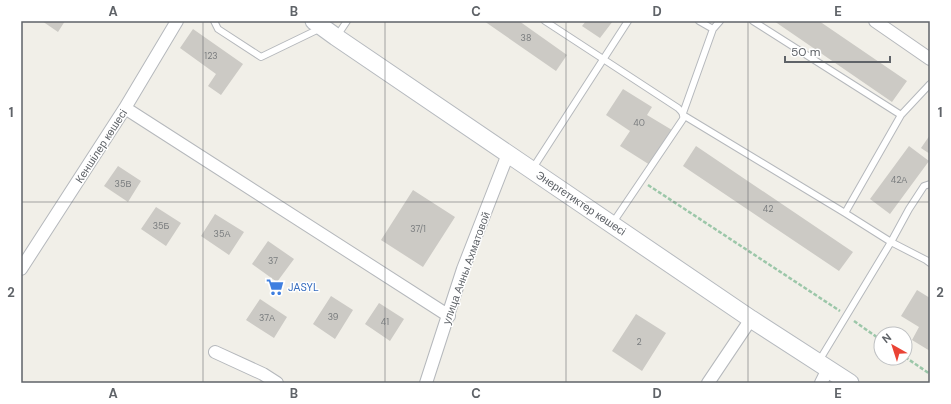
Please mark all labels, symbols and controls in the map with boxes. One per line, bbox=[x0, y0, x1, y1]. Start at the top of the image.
text: A bbox=[108, 3, 118, 20]
text: B bbox=[290, 3, 298, 20]
text: C bbox=[471, 3, 481, 20]
text: D bbox=[652, 3, 662, 20]
text: E bbox=[834, 3, 842, 20]
house number: 38 bbox=[521, 32, 531, 44]
scale bar bbox=[785, 38, 890, 64]
text: 50 m bbox=[791, 44, 820, 60]
house number: 123 bbox=[204, 50, 218, 62]
text: 1 bbox=[9, 104, 13, 121]
text: 1 bbox=[938, 104, 942, 121]
street label: Кеншілер көшесі bbox=[72, 106, 130, 186]
house number: 40 bbox=[633, 117, 645, 129]
street label: Энергетиктер көшесі bbox=[533, 168, 629, 238]
house number: 42А bbox=[891, 174, 907, 186]
house number: 35В bbox=[115, 178, 131, 190]
house number: 42 bbox=[763, 203, 773, 215]
street label: улица Анны Ахматовой bbox=[439, 210, 493, 326]
house number: 35Б bbox=[153, 220, 169, 232]
house number: 37/1 bbox=[410, 223, 426, 235]
house number: 35А bbox=[214, 228, 230, 240]
house number: 37 bbox=[268, 255, 278, 267]
supermarket icon: JASYL bbox=[265, 277, 285, 297]
place label: JASYL bbox=[288, 280, 319, 294]
text: 2 bbox=[7, 284, 15, 301]
text: 2 bbox=[936, 284, 944, 301]
house number: 39 bbox=[328, 311, 339, 323]
house number: 37А bbox=[259, 312, 275, 324]
house number: 41 bbox=[381, 316, 389, 328]
north arrow bbox=[873, 326, 913, 366]
text: N bbox=[879, 330, 894, 346]
house number: 2 bbox=[636, 336, 642, 348]
text: A bbox=[108, 385, 118, 402]
text: B bbox=[290, 385, 298, 402]
text: C bbox=[471, 385, 481, 402]
text: D bbox=[652, 385, 662, 402]
text: E bbox=[834, 385, 842, 402]

